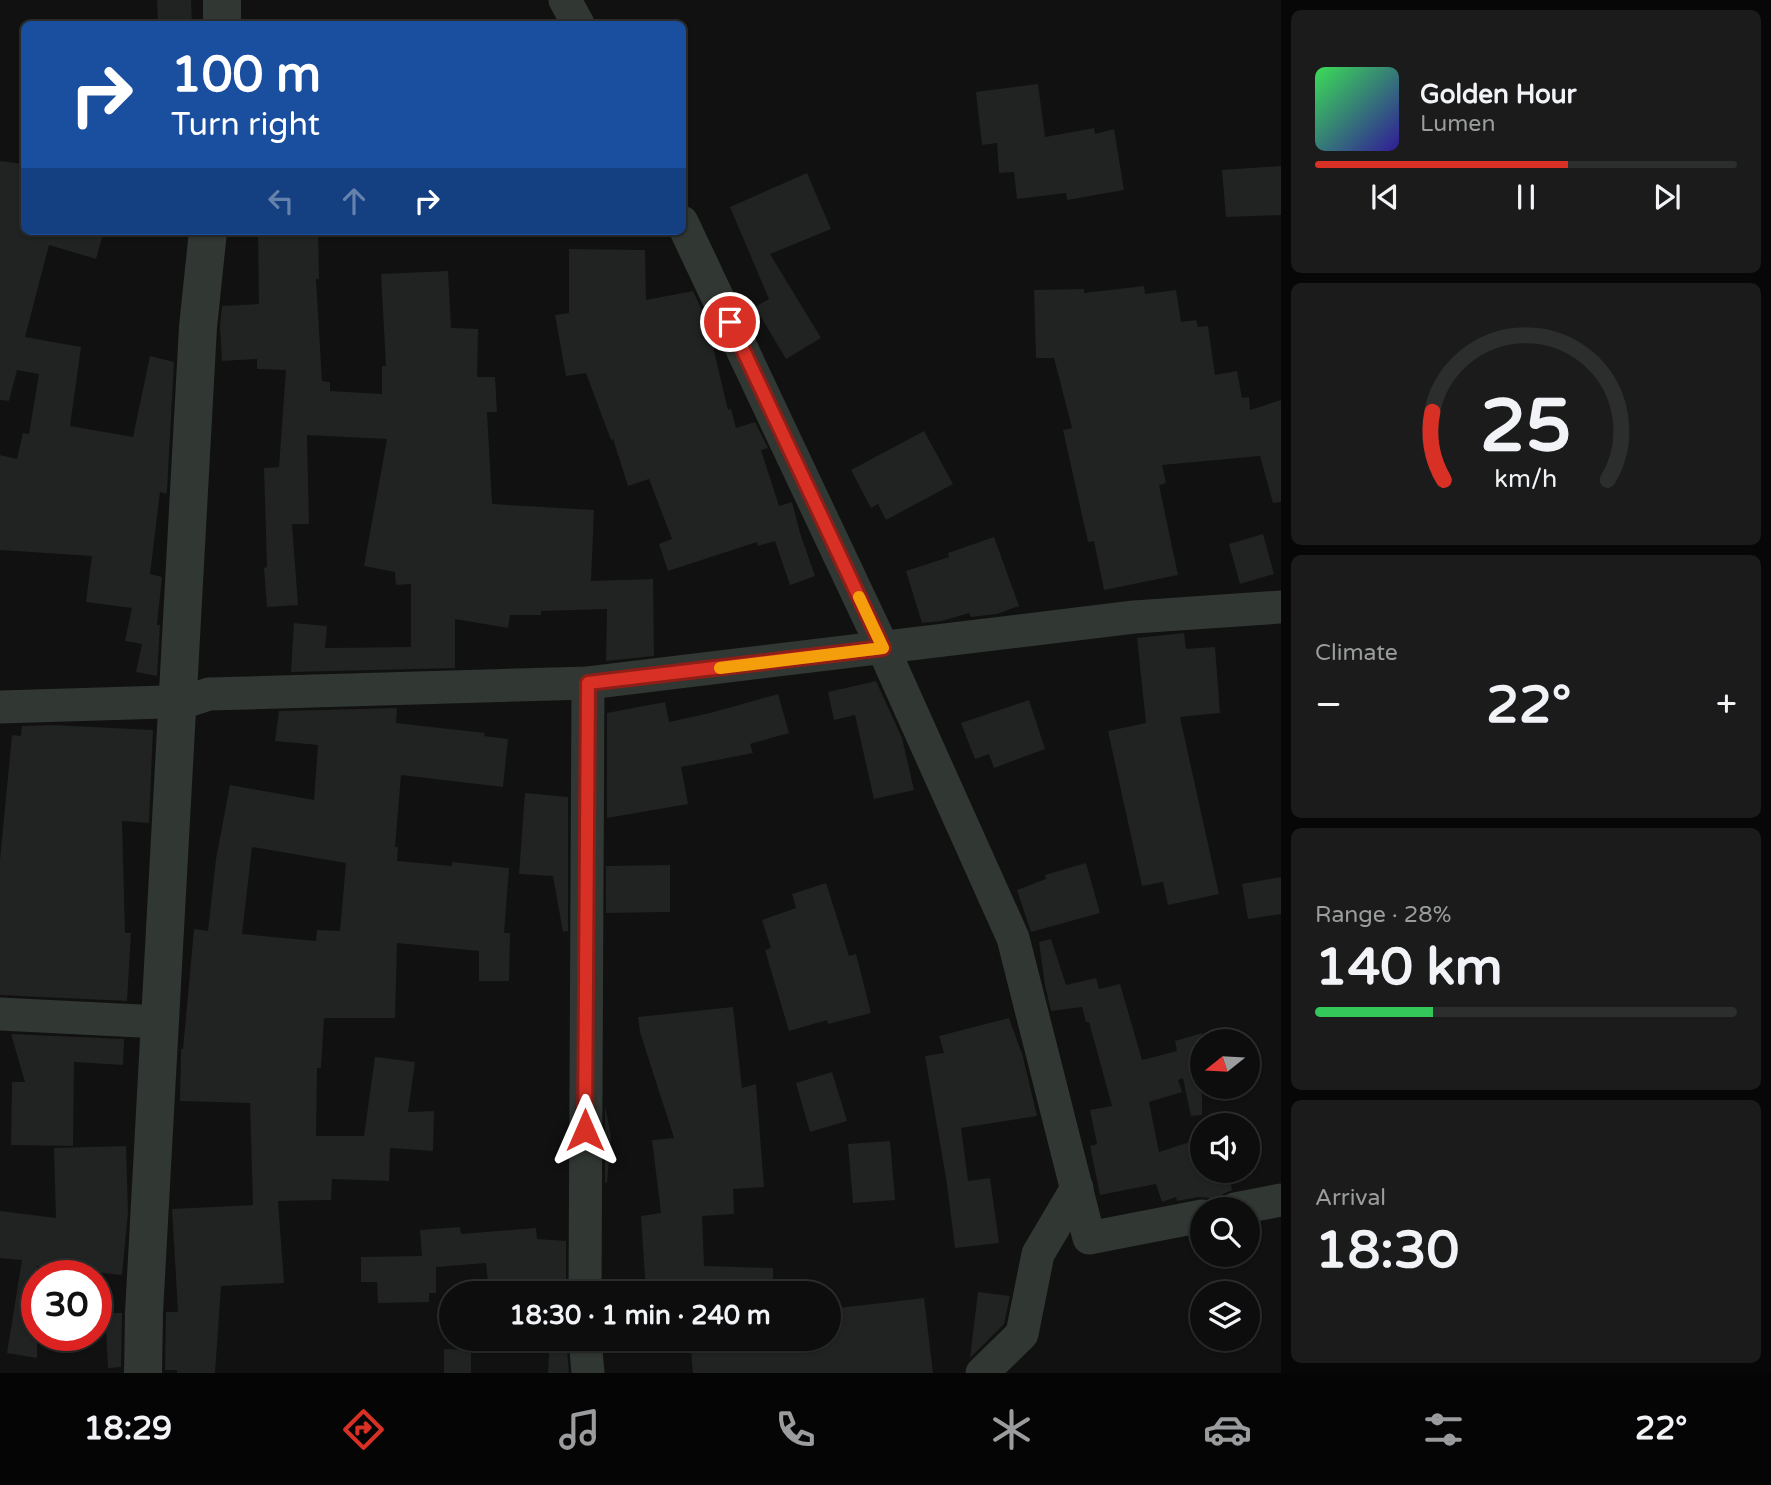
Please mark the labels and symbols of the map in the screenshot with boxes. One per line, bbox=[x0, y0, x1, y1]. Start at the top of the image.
pin bbox=[700, 292, 760, 352]
north arrow bbox=[1190, 1029, 1260, 1099]
position arrow bbox=[548, 1093, 622, 1167]
speed limit sign: 30 bbox=[21, 1260, 112, 1351]

